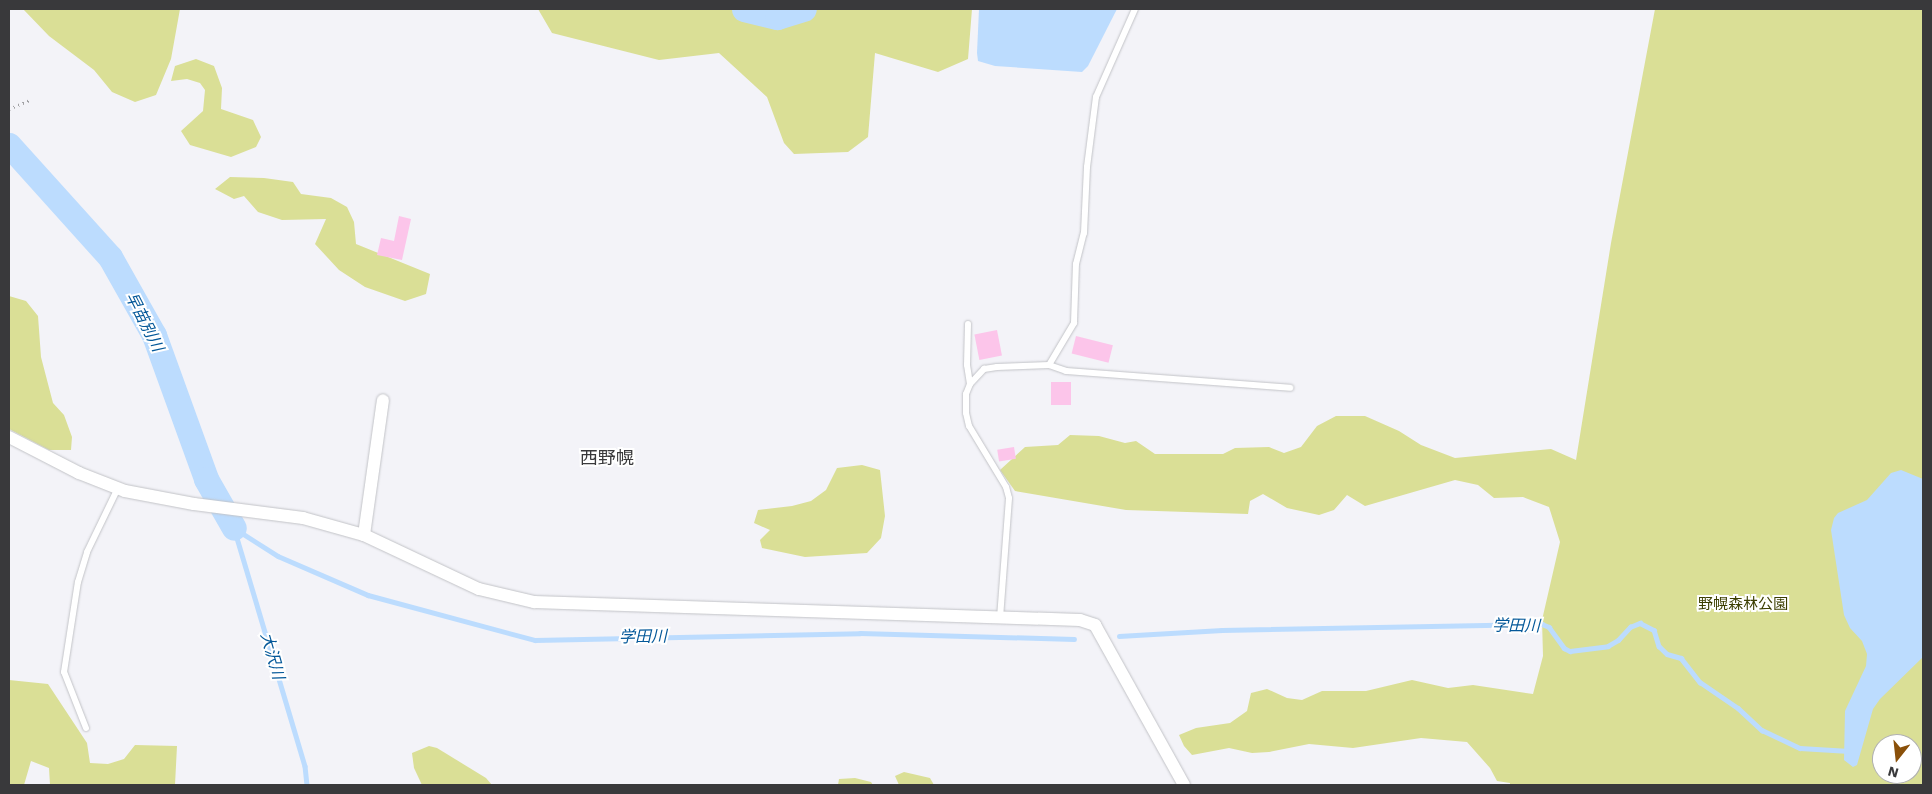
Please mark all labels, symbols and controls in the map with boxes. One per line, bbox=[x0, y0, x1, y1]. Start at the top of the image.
water label: 早苗別川 bbox=[121, 289, 167, 355]
district label: 西野幌 bbox=[580, 447, 634, 469]
park label: 野幌森林公園 bbox=[1698, 596, 1788, 614]
water label: 学田川 bbox=[1492, 616, 1540, 636]
water label: 学田川 bbox=[619, 627, 667, 647]
water label: 大沢川 bbox=[256, 630, 288, 682]
north arrow bbox=[1872, 734, 1922, 784]
text: N bbox=[1886, 763, 1900, 782]

